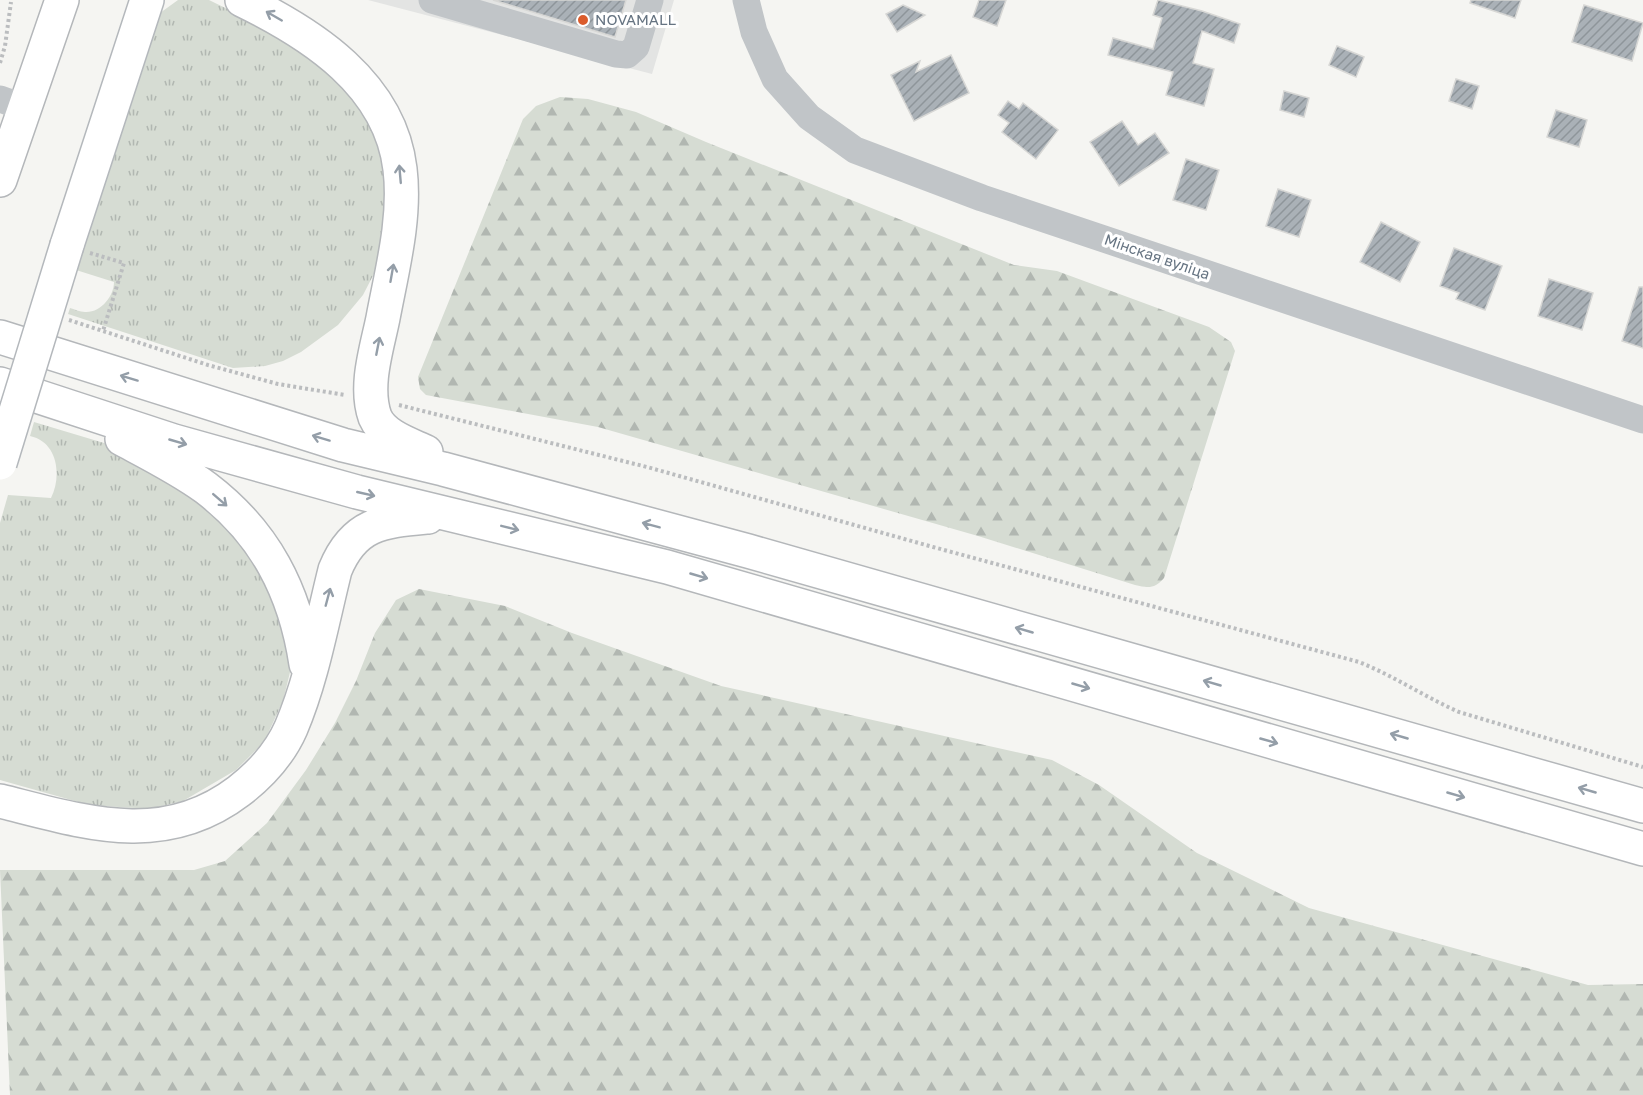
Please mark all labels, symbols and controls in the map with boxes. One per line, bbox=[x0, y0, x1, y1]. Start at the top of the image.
one-way arrow bbox=[266, 10, 283, 22]
place label: NOVAMALL bbox=[595, 10, 676, 28]
marker: NOVAMALL bbox=[576, 13, 590, 27]
one-way arrow bbox=[394, 165, 405, 185]
street label: Мінская вуліца bbox=[1102, 230, 1212, 283]
one-way arrow bbox=[386, 264, 397, 284]
one-way arrow bbox=[373, 337, 384, 356]
one-way arrow bbox=[120, 372, 139, 383]
one-way arrow bbox=[312, 432, 331, 443]
one-way arrow bbox=[169, 437, 188, 448]
one-way arrow bbox=[357, 488, 376, 500]
one-way arrow bbox=[212, 494, 228, 507]
one-way arrow bbox=[642, 519, 661, 530]
one-way arrow bbox=[500, 523, 519, 535]
one-way arrow bbox=[689, 571, 708, 582]
one-way arrow bbox=[322, 588, 334, 607]
one-way arrow bbox=[1015, 623, 1034, 635]
one-way arrow bbox=[1203, 677, 1222, 688]
one-way arrow bbox=[1072, 681, 1091, 692]
one-way arrow bbox=[1390, 730, 1409, 741]
one-way arrow bbox=[1259, 735, 1278, 747]
one-way arrow bbox=[1578, 784, 1597, 795]
one-way arrow bbox=[1446, 790, 1465, 801]

